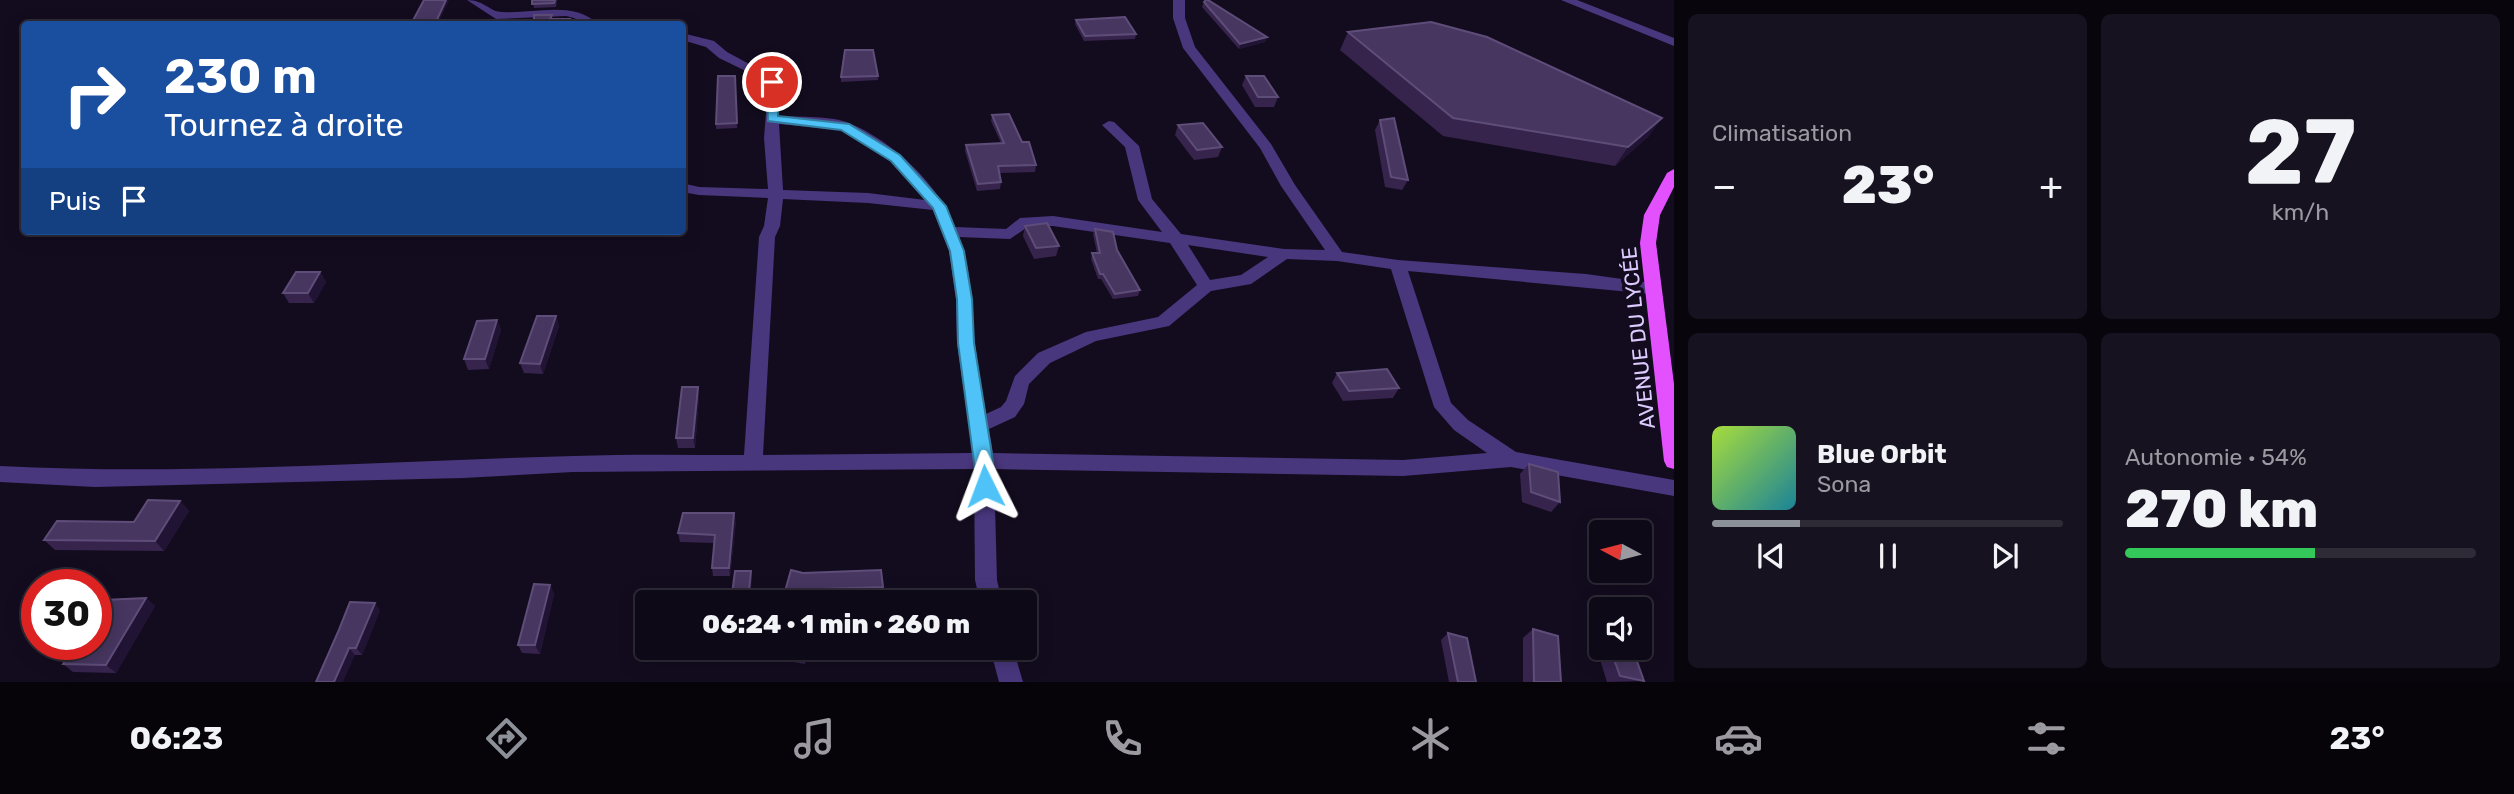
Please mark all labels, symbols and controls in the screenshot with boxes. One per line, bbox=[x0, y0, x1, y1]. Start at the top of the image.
text: 230 m bbox=[164, 47, 317, 105]
icon: right bbox=[49, 49, 140, 140]
pin bbox=[742, 52, 802, 112]
icon: arrive bbox=[753, 63, 791, 101]
text: 27 bbox=[2245, 98, 2356, 206]
text: Tournez à droite bbox=[164, 106, 404, 144]
text: Climatisation bbox=[1712, 119, 1852, 147]
text: 23° bbox=[1842, 154, 1934, 216]
text: − bbox=[1712, 163, 1737, 209]
text: + bbox=[2039, 163, 2063, 209]
icon: arrive bbox=[115, 182, 153, 220]
text: Puis bbox=[49, 186, 101, 217]
text: km/h bbox=[2272, 198, 2329, 226]
street label: AVENUE DU LYCÉE bbox=[1616, 246, 1660, 430]
text: Blue Orbit bbox=[1817, 439, 1947, 470]
text: Autonomie · 54% bbox=[2125, 443, 2307, 471]
position arrow bbox=[948, 449, 1022, 523]
text: Sona bbox=[1817, 470, 1871, 498]
text: 270 km bbox=[2125, 478, 2318, 540]
north arrow bbox=[1589, 520, 1652, 583]
map controls bbox=[1589, 520, 1652, 660]
icon: previous bbox=[1752, 537, 1790, 575]
icon: pause bbox=[1869, 537, 1907, 575]
icon: next bbox=[1986, 537, 2024, 575]
speed limit sign: 30 bbox=[21, 569, 112, 660]
button: sound bbox=[1589, 597, 1652, 660]
text: 06:24 · 1 min · 260 m bbox=[702, 609, 970, 640]
icon: directions bbox=[482, 714, 531, 763]
icon: music bbox=[790, 714, 839, 763]
icon: phone bbox=[1098, 714, 1147, 763]
icon: climate bbox=[1406, 714, 1455, 763]
icon: car bbox=[1714, 714, 1763, 763]
icon: filters bbox=[2022, 714, 2071, 763]
text: 06:23 bbox=[129, 719, 223, 757]
text: 23° bbox=[2330, 719, 2385, 757]

